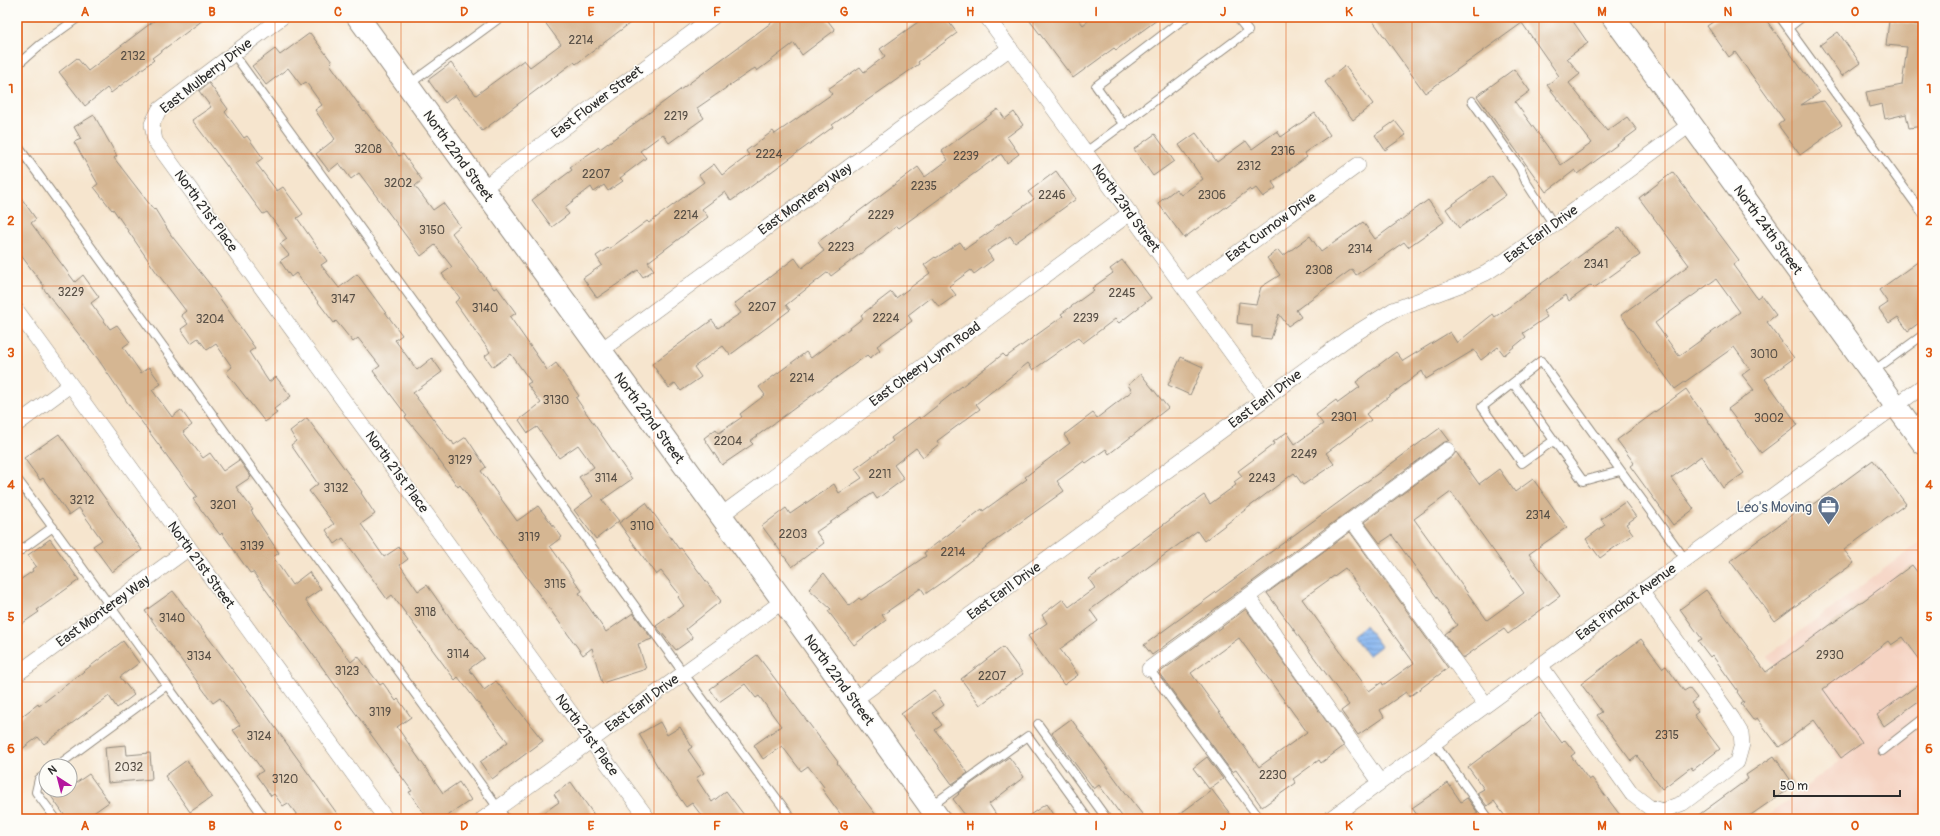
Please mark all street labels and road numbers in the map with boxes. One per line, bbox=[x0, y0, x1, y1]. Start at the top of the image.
street label: East Mulberry Drive bbox=[157, 35, 255, 117]
street label: East Flower Street bbox=[548, 62, 646, 142]
street label: North 22nd Street bbox=[419, 107, 497, 205]
street label: East Monterey Way bbox=[755, 159, 855, 239]
street label: North 23rd Street bbox=[1088, 161, 1164, 256]
street label: North 21st Place bbox=[171, 167, 241, 255]
street label: North 24th Street bbox=[1730, 182, 1806, 278]
street label: East Curnow Drive bbox=[1223, 189, 1320, 265]
street label: East Earll Drive bbox=[1501, 201, 1581, 266]
street label: East Cheery Lynn Road bbox=[866, 318, 984, 410]
street label: East Earll Drive bbox=[1225, 366, 1305, 432]
street label: North 22nd Street bbox=[610, 369, 688, 467]
street label: North 21st Place bbox=[362, 428, 432, 516]
street label: North 21st Street bbox=[164, 518, 238, 612]
street label: East Earll Drive bbox=[964, 558, 1044, 623]
street label: East Pinchot Avenue bbox=[1573, 560, 1679, 644]
street label: East Monterey Way bbox=[53, 571, 153, 651]
street label: North 22nd Street bbox=[800, 631, 878, 729]
street label: East Earll Drive bbox=[602, 670, 682, 735]
street label: North 21st Place bbox=[552, 691, 622, 779]

